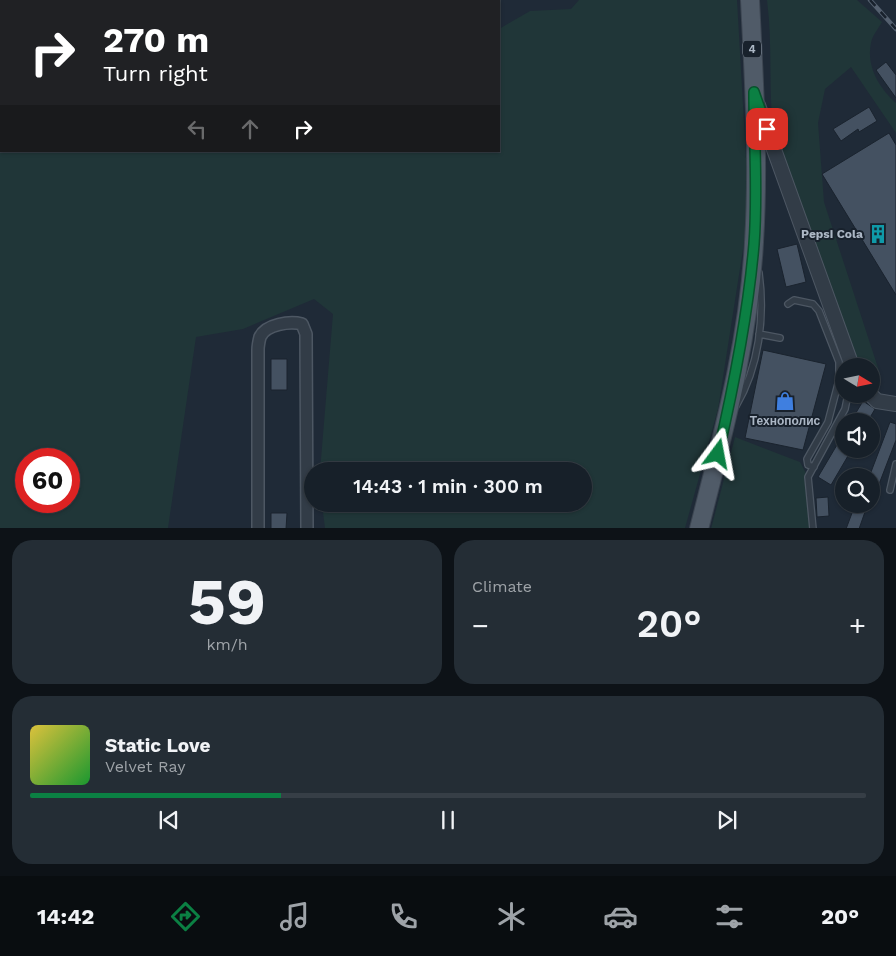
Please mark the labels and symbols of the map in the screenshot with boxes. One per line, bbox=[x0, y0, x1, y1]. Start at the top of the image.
road number: 4 bbox=[743, 41, 761, 58]
pin bbox=[746, 108, 788, 150]
building icon: Pepsi Cola bbox=[867, 223, 889, 245]
place label: Pepsi Cola bbox=[801, 227, 863, 241]
north arrow bbox=[835, 358, 880, 402]
shop icon: Технополис bbox=[774, 390, 796, 412]
place label: Технополис bbox=[750, 414, 821, 428]
position arrow bbox=[691, 427, 743, 479]
speed limit sign: 60 bbox=[15, 448, 80, 513]

